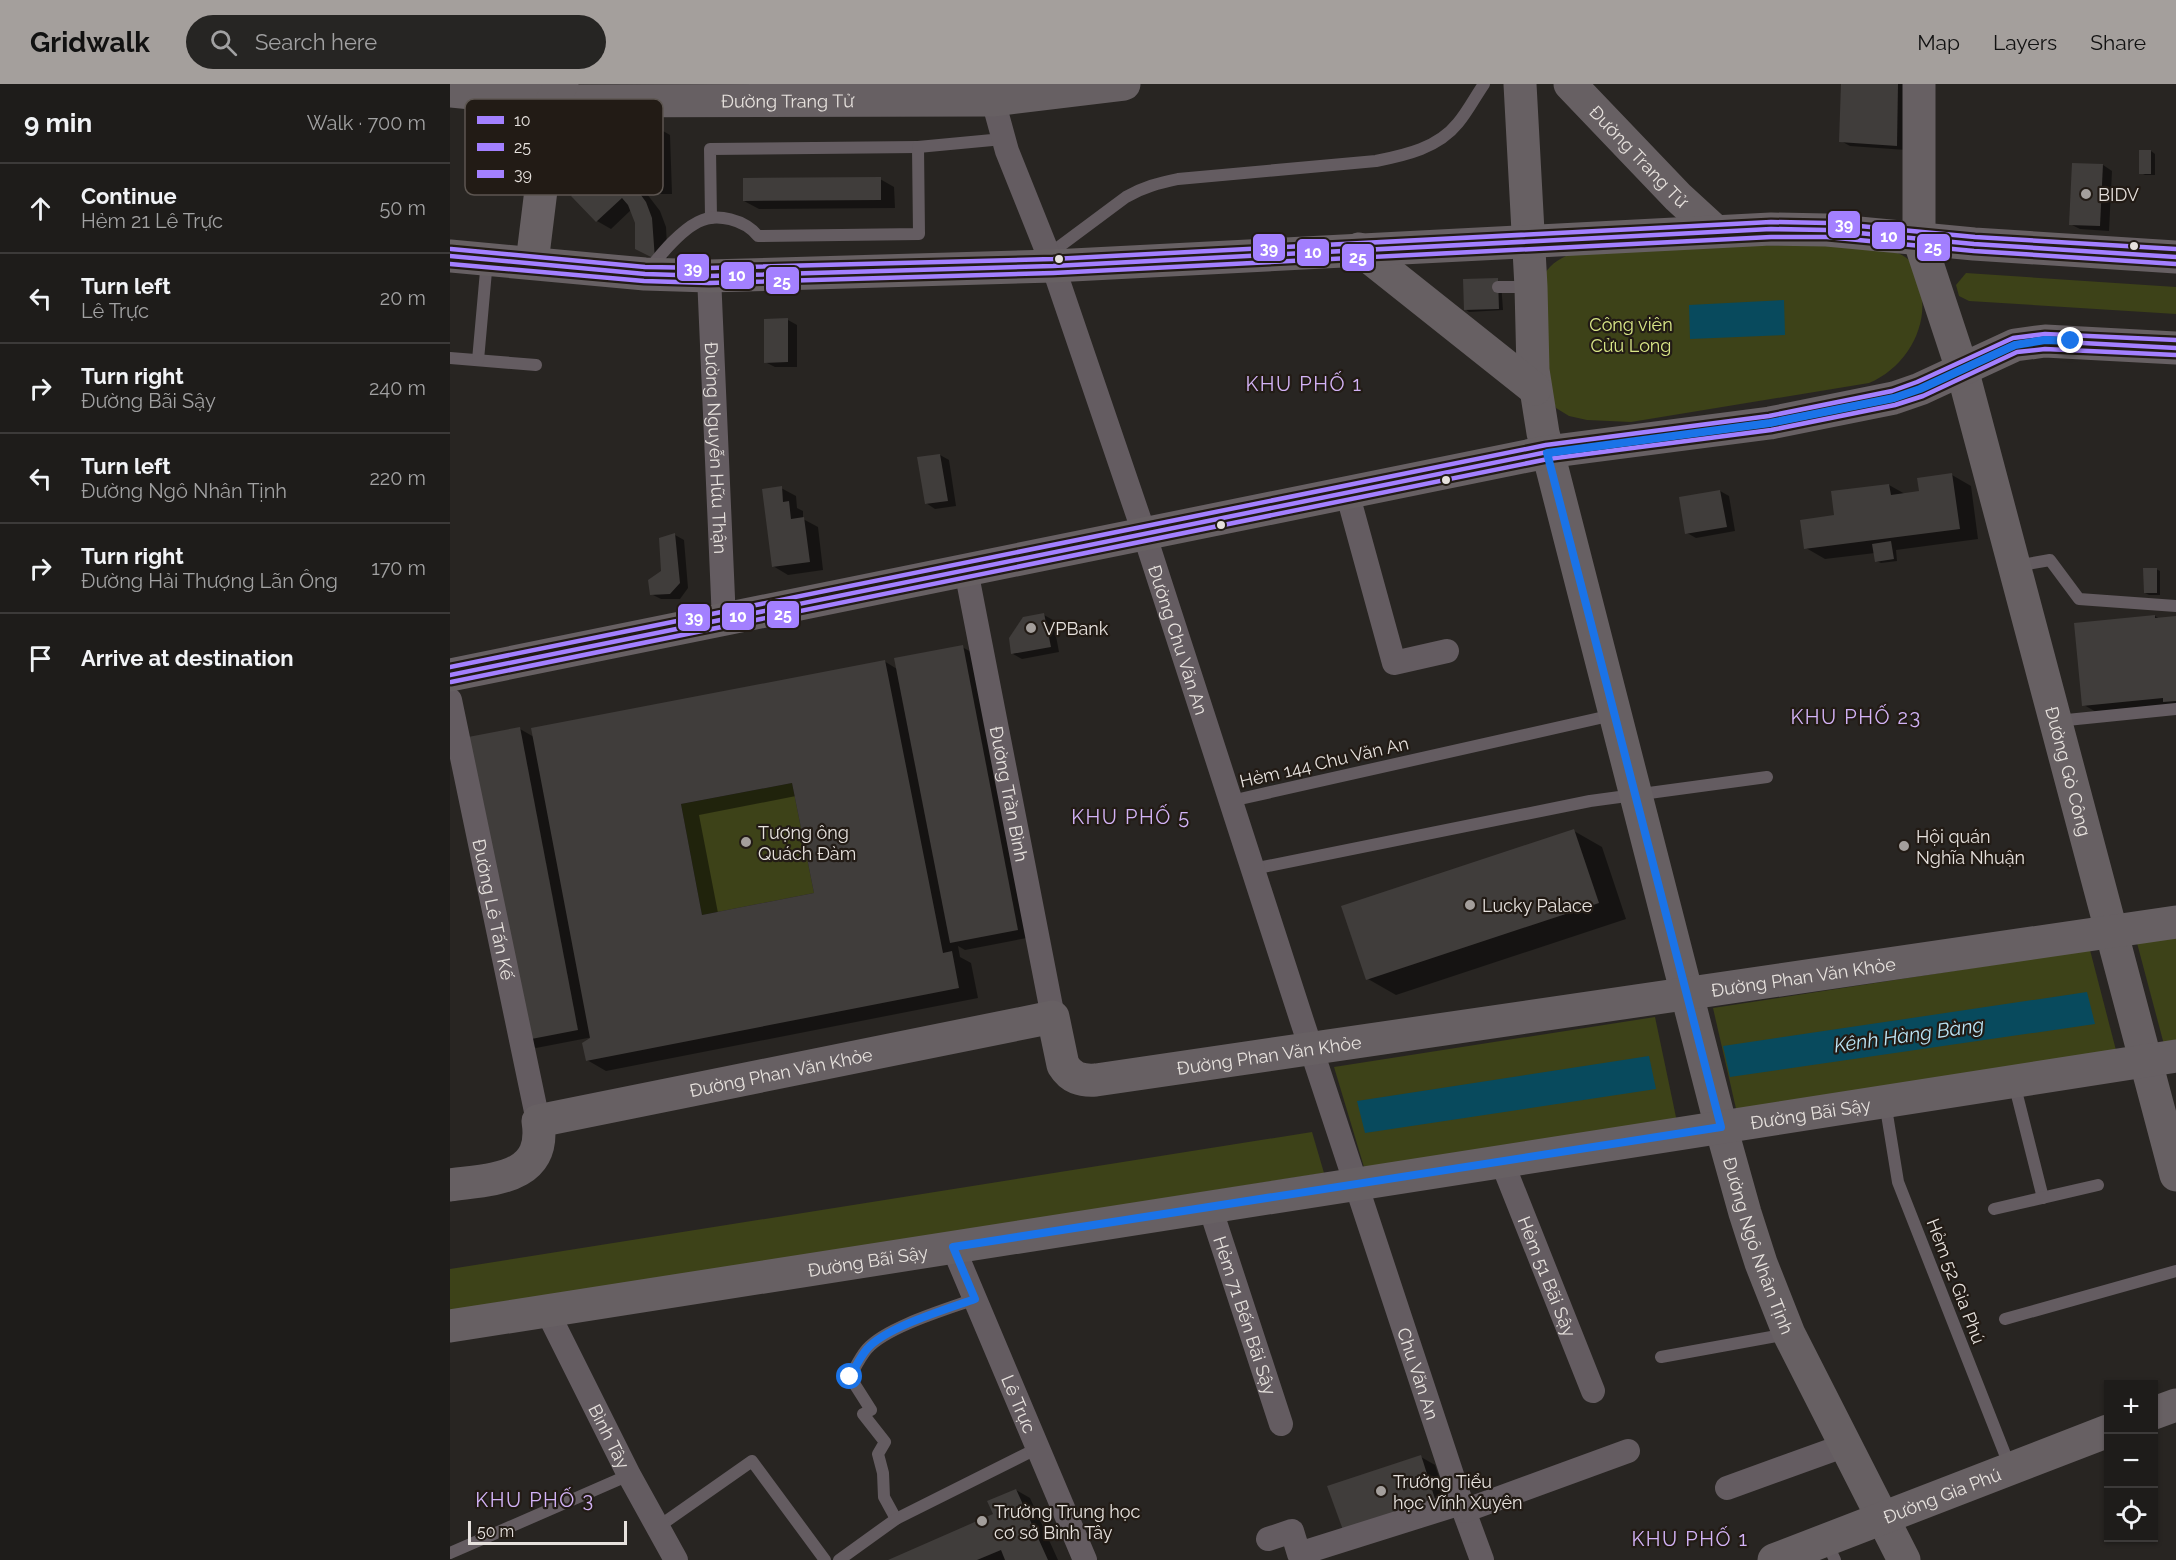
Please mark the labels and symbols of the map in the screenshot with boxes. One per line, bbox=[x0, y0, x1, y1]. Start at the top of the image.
street label: Đường Trang Tử bbox=[721, 90, 855, 111]
legend bbox=[465, 99, 663, 195]
street label: Đường Trang Tử bbox=[1586, 101, 1694, 212]
text: 10 bbox=[514, 111, 531, 130]
text: 25 bbox=[514, 138, 531, 157]
text: 39 bbox=[514, 165, 532, 184]
place label: BIDV bbox=[2098, 184, 2139, 205]
marker: BIDV bbox=[2079, 187, 2093, 201]
line badge: 39 bbox=[1827, 210, 1861, 239]
text: 39 bbox=[1835, 215, 1853, 234]
line badge: 10 bbox=[1871, 221, 1906, 250]
text: 10 bbox=[1880, 227, 1898, 246]
line badge: 39 bbox=[1252, 233, 1286, 262]
line badge: 25 bbox=[1916, 233, 1951, 262]
line badge: 10 bbox=[1296, 238, 1330, 267]
text: 25 bbox=[1924, 238, 1942, 257]
text: 39 bbox=[1260, 239, 1278, 258]
unlabelled marker bbox=[2128, 240, 2140, 252]
text: 10 bbox=[1304, 243, 1322, 262]
line badge: 25 bbox=[1341, 243, 1375, 272]
text: 25 bbox=[1349, 248, 1367, 267]
line badge: 39 bbox=[676, 253, 710, 282]
unlabelled marker bbox=[1053, 253, 1065, 265]
text: 39 bbox=[684, 259, 702, 278]
line badge: 10 bbox=[720, 261, 755, 290]
text: 10 bbox=[728, 266, 746, 285]
line badge: 25 bbox=[765, 266, 800, 295]
text: 25 bbox=[773, 272, 791, 291]
park label: Công viên Cửu Long bbox=[1589, 314, 1673, 356]
route end bbox=[2057, 327, 2083, 353]
street label: Đường Nguyễn Hữu Thận bbox=[701, 341, 732, 554]
district label: KHU PHỐ 1 bbox=[1245, 371, 1363, 396]
unlabelled marker bbox=[1440, 474, 1452, 486]
unlabelled marker bbox=[1215, 519, 1227, 531]
street label: Đường Chu Văn An bbox=[1144, 562, 1213, 717]
line badge: 25 bbox=[766, 600, 800, 629]
line badge: 10 bbox=[721, 602, 755, 631]
line badge: 39 bbox=[677, 603, 711, 632]
text: 25 bbox=[774, 605, 792, 624]
text: 10 bbox=[729, 607, 747, 626]
text: 39 bbox=[685, 608, 703, 627]
place label: VPBank bbox=[1043, 618, 1109, 639]
marker: VPBank bbox=[1024, 621, 1038, 635]
district label: KHU PHỐ 23 bbox=[1790, 704, 1922, 729]
street label: Đường Gò Công bbox=[2041, 704, 2096, 838]
street label: Đường Trần Bình bbox=[986, 724, 1033, 863]
street label: Hẻm 144 Chu Văn An bbox=[1237, 732, 1411, 792]
district label: KHU PHỐ 5 bbox=[1071, 804, 1191, 829]
place label: Tượng ông Quách Đàm bbox=[758, 822, 856, 864]
place label: Hội quán Nghĩa Nhuận bbox=[1916, 826, 2025, 868]
marker: Tượng ông Quách Đàm bbox=[739, 835, 753, 849]
street label: Đường Lê Tấn Kế bbox=[469, 837, 519, 982]
marker: Hội quán Nghĩa Nhuận bbox=[1897, 839, 1911, 853]
place label: Lucky Palace bbox=[1482, 895, 1593, 916]
marker: Lucky Palace bbox=[1463, 898, 1477, 912]
street label: Đường Phan Văn Khỏe bbox=[1710, 953, 1897, 1000]
water label: Kênh Hàng Bàng bbox=[1832, 1013, 1986, 1057]
street label: Đường Phan Văn Khỏe bbox=[1175, 1031, 1363, 1079]
street label: Đường Phan Văn Khỏe bbox=[688, 1043, 875, 1101]
street label: Đường Bãi Sậy bbox=[1749, 1093, 1872, 1133]
street label: Đường Ngô Nhân Tịnh bbox=[1719, 1155, 1798, 1337]
street label: Hẻm 51 Bãi Sậy bbox=[1514, 1213, 1581, 1340]
street label: Hẻm 52 Gia Phú bbox=[1922, 1215, 1990, 1347]
street label: Hẻm 71 Bến Bãi Sậy bbox=[1210, 1233, 1281, 1397]
street label: Đường Bãi Sậy bbox=[806, 1241, 930, 1280]
street label: Chu Văn An bbox=[1394, 1325, 1444, 1422]
route start bbox=[836, 1363, 862, 1389]
street label: Lê Trực bbox=[997, 1371, 1041, 1436]
street label: Bình Tây bbox=[585, 1400, 635, 1472]
street label: Đường Gia Phú bbox=[1880, 1463, 2004, 1527]
place label: Trường Tiểu học Vĩnh Xuyên bbox=[1393, 1471, 1522, 1513]
marker: Trường Tiểu học Vĩnh Xuyên bbox=[1374, 1484, 1388, 1498]
district label: KHU PHỐ 3 bbox=[475, 1487, 595, 1512]
place label: Trường Trung học cơ sở Bình Tây bbox=[994, 1501, 1141, 1543]
marker: Trường Trung học cơ sở Bình Tây bbox=[975, 1514, 989, 1528]
scale bar bbox=[468, 1518, 627, 1546]
district label: KHU PHỐ 1 bbox=[1631, 1526, 1749, 1551]

